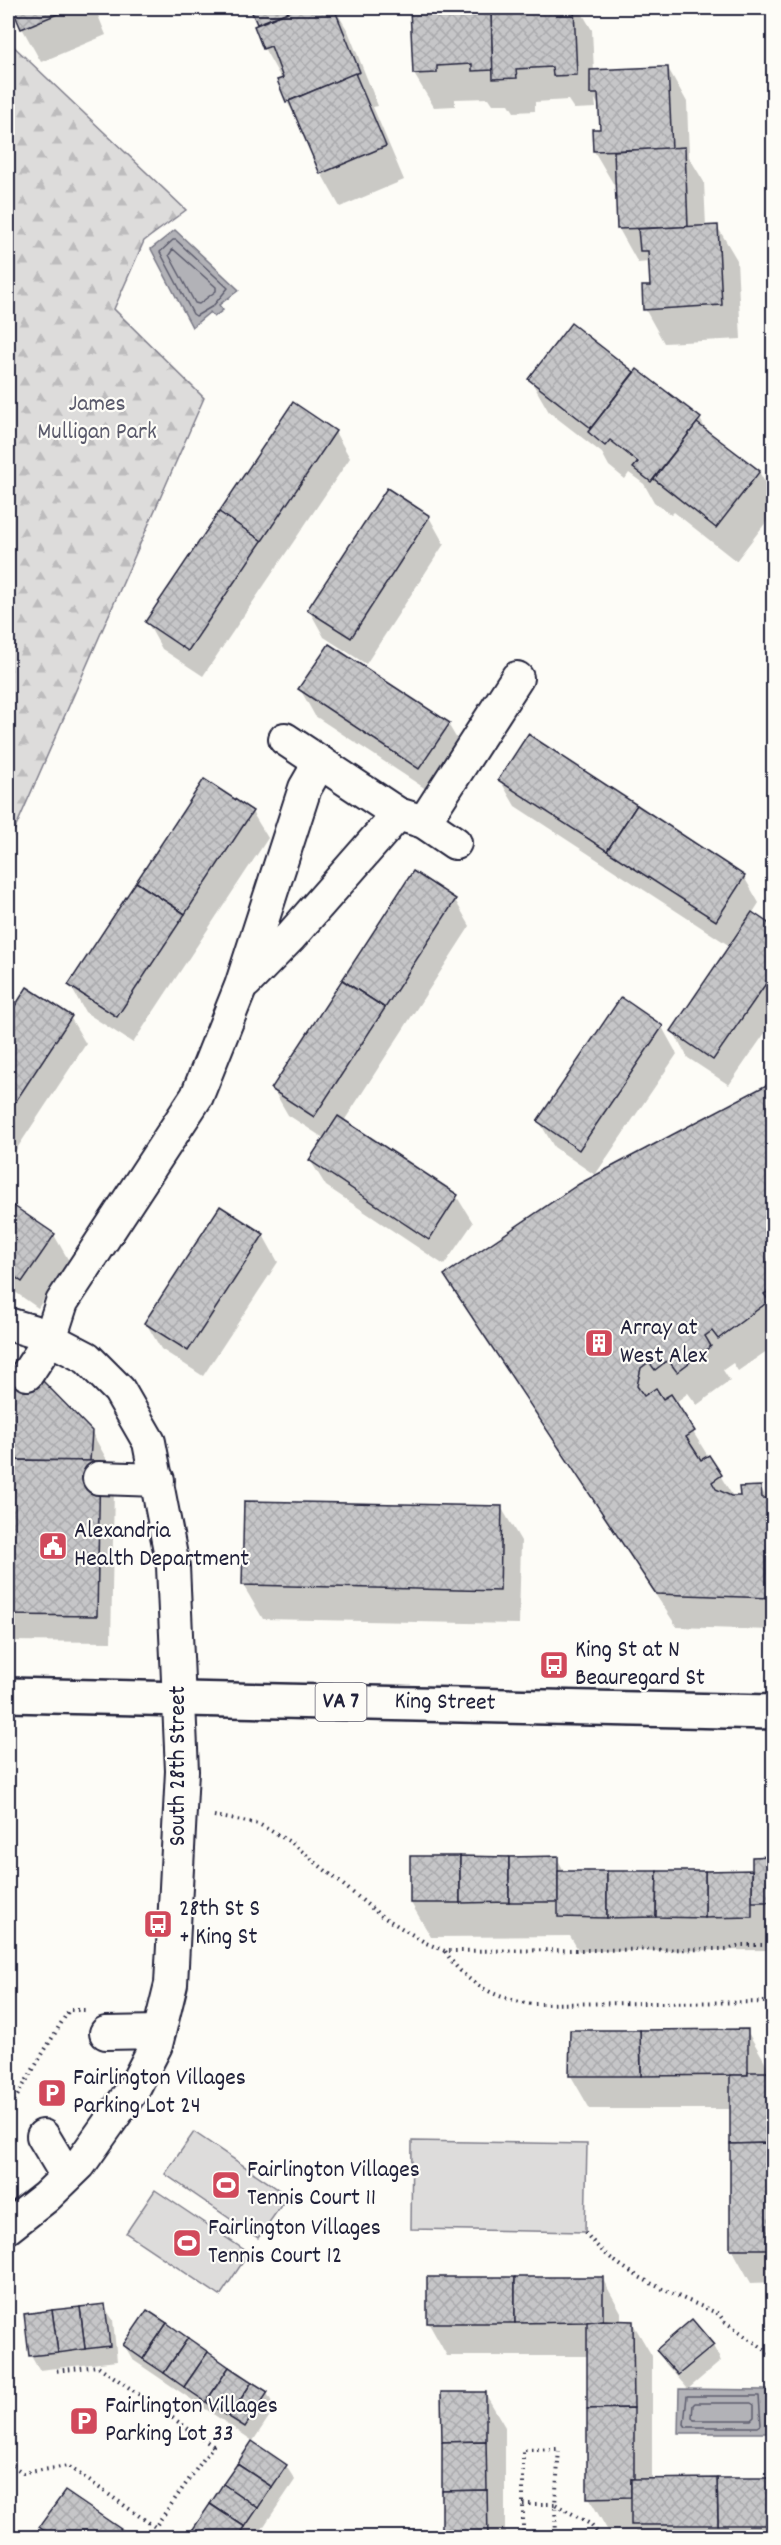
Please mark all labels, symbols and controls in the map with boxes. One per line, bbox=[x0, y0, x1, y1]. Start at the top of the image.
park label: James Mulligan Park bbox=[37, 388, 157, 450]
place label: Array at West Alex bbox=[620, 1312, 707, 1374]
building icon: Array at West Alex bbox=[583, 1327, 615, 1359]
place label: Alexandria Health Department bbox=[74, 1515, 249, 1577]
public building icon: Alexandria Health Department bbox=[37, 1530, 69, 1562]
place label: King St at N Beauregard St bbox=[575, 1634, 705, 1696]
bus stop icon: King St at N Beauregard St bbox=[538, 1649, 570, 1681]
road number: VA 7 bbox=[316, 1683, 366, 1721]
street label: South 28th Street bbox=[162, 1685, 196, 1846]
street label: King Street bbox=[394, 1685, 496, 1721]
place label: 28th St S + King St bbox=[179, 1893, 260, 1955]
bus stop icon: 28th St S + King St bbox=[142, 1908, 174, 1940]
place label: Fairlington Villages Parking Lot 24 bbox=[73, 2062, 246, 2124]
parking icon: Fairlington Villages Parking Lot 24 bbox=[36, 2077, 68, 2109]
place label: Fairlington Villages Tennis Court 11 bbox=[247, 2154, 420, 2216]
sports icon: Fairlington Villages Tennis Court 11 bbox=[210, 2169, 242, 2201]
place label: Fairlington Villages Tennis Court 12 bbox=[208, 2212, 381, 2274]
sports icon: Fairlington Villages Tennis Court 12 bbox=[171, 2227, 203, 2259]
place label: Fairlington Villages Parking Lot 33 bbox=[105, 2390, 278, 2452]
parking icon: Fairlington Villages Parking Lot 33 bbox=[68, 2405, 100, 2437]

